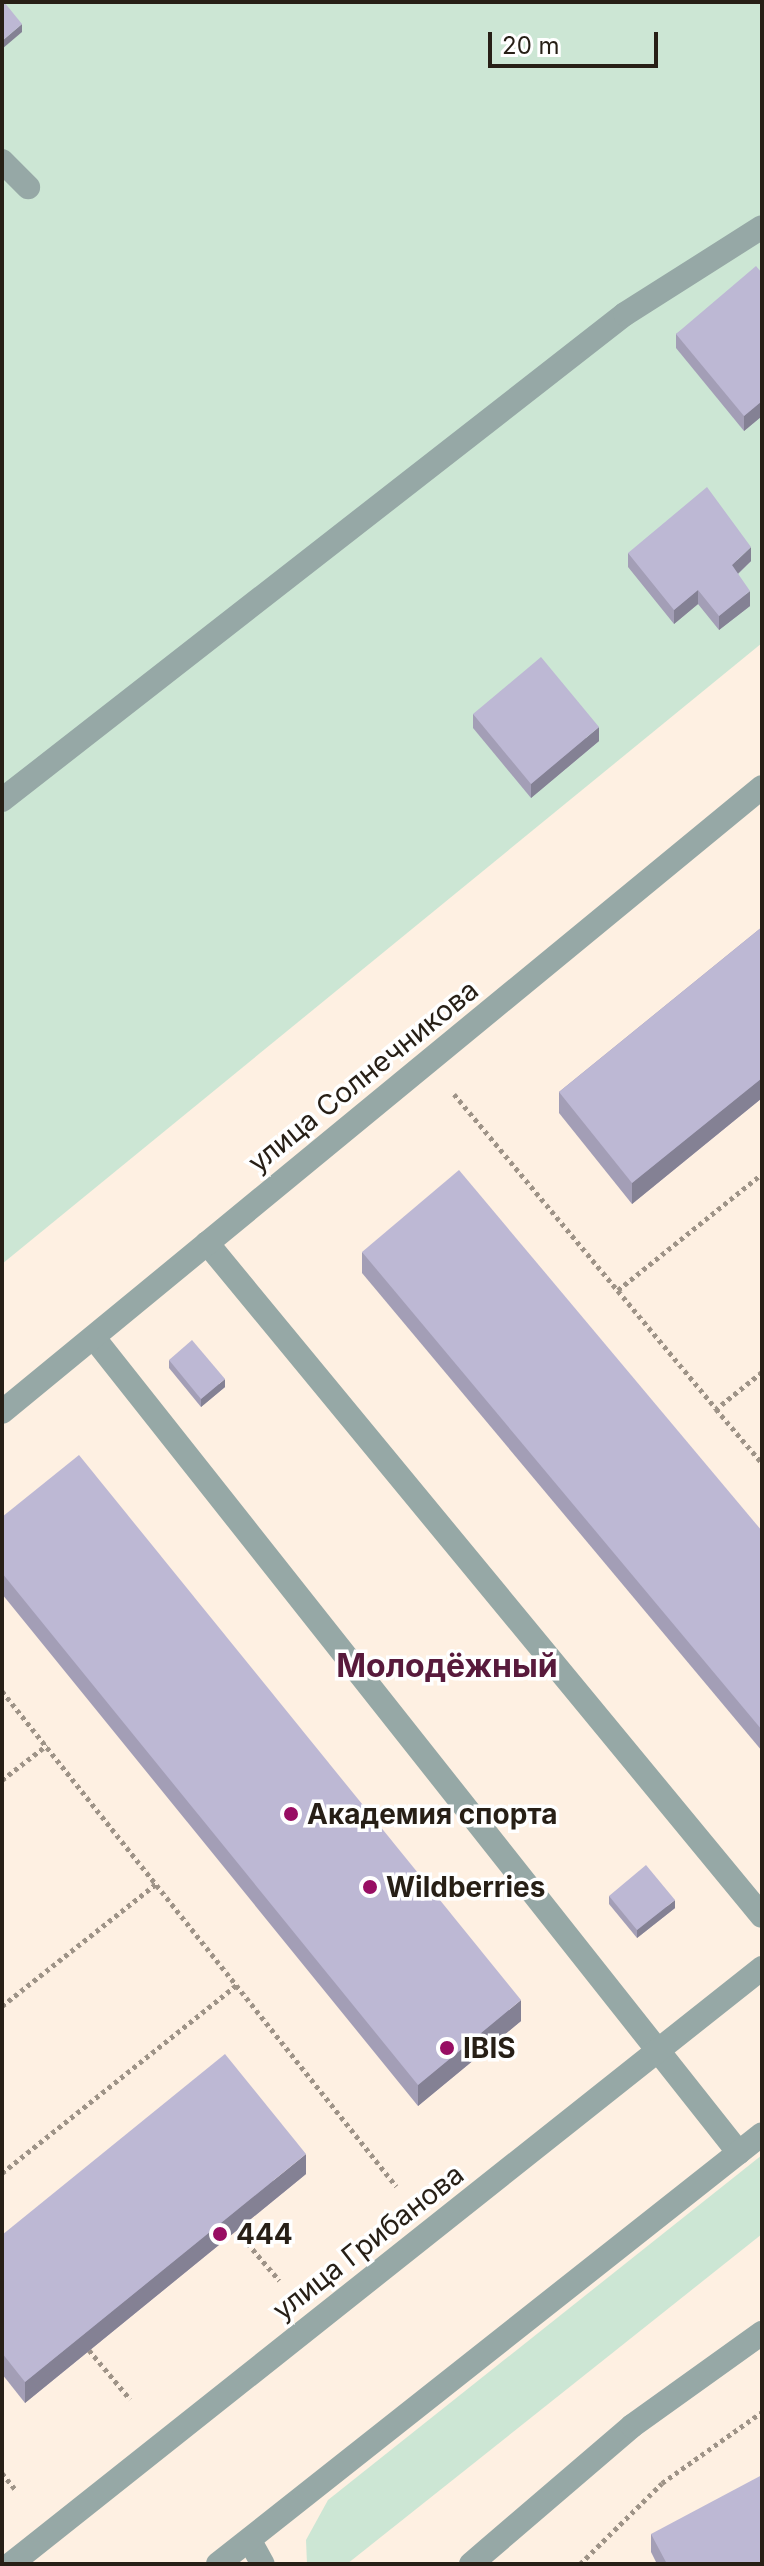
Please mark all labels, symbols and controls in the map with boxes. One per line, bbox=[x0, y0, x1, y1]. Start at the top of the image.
scale bar bbox=[492, 16, 662, 66]
text: 20 m bbox=[502, 31, 560, 60]
street label: улица Солнечникова bbox=[241, 973, 485, 1179]
district label: Молодёжный bbox=[336, 1647, 558, 1685]
place label: Академия спорта bbox=[307, 1797, 557, 1831]
marker: Академия спорта bbox=[282, 1805, 300, 1823]
place label: Wildberries bbox=[386, 1870, 545, 1904]
marker: Wildberries bbox=[361, 1878, 379, 1896]
place label: IBIS bbox=[463, 2031, 516, 2065]
marker: IBIS bbox=[438, 2039, 456, 2057]
street label: улица Грибанова bbox=[266, 2157, 470, 2327]
place label: 444 bbox=[236, 2217, 293, 2251]
marker: 444 bbox=[211, 2225, 229, 2243]

